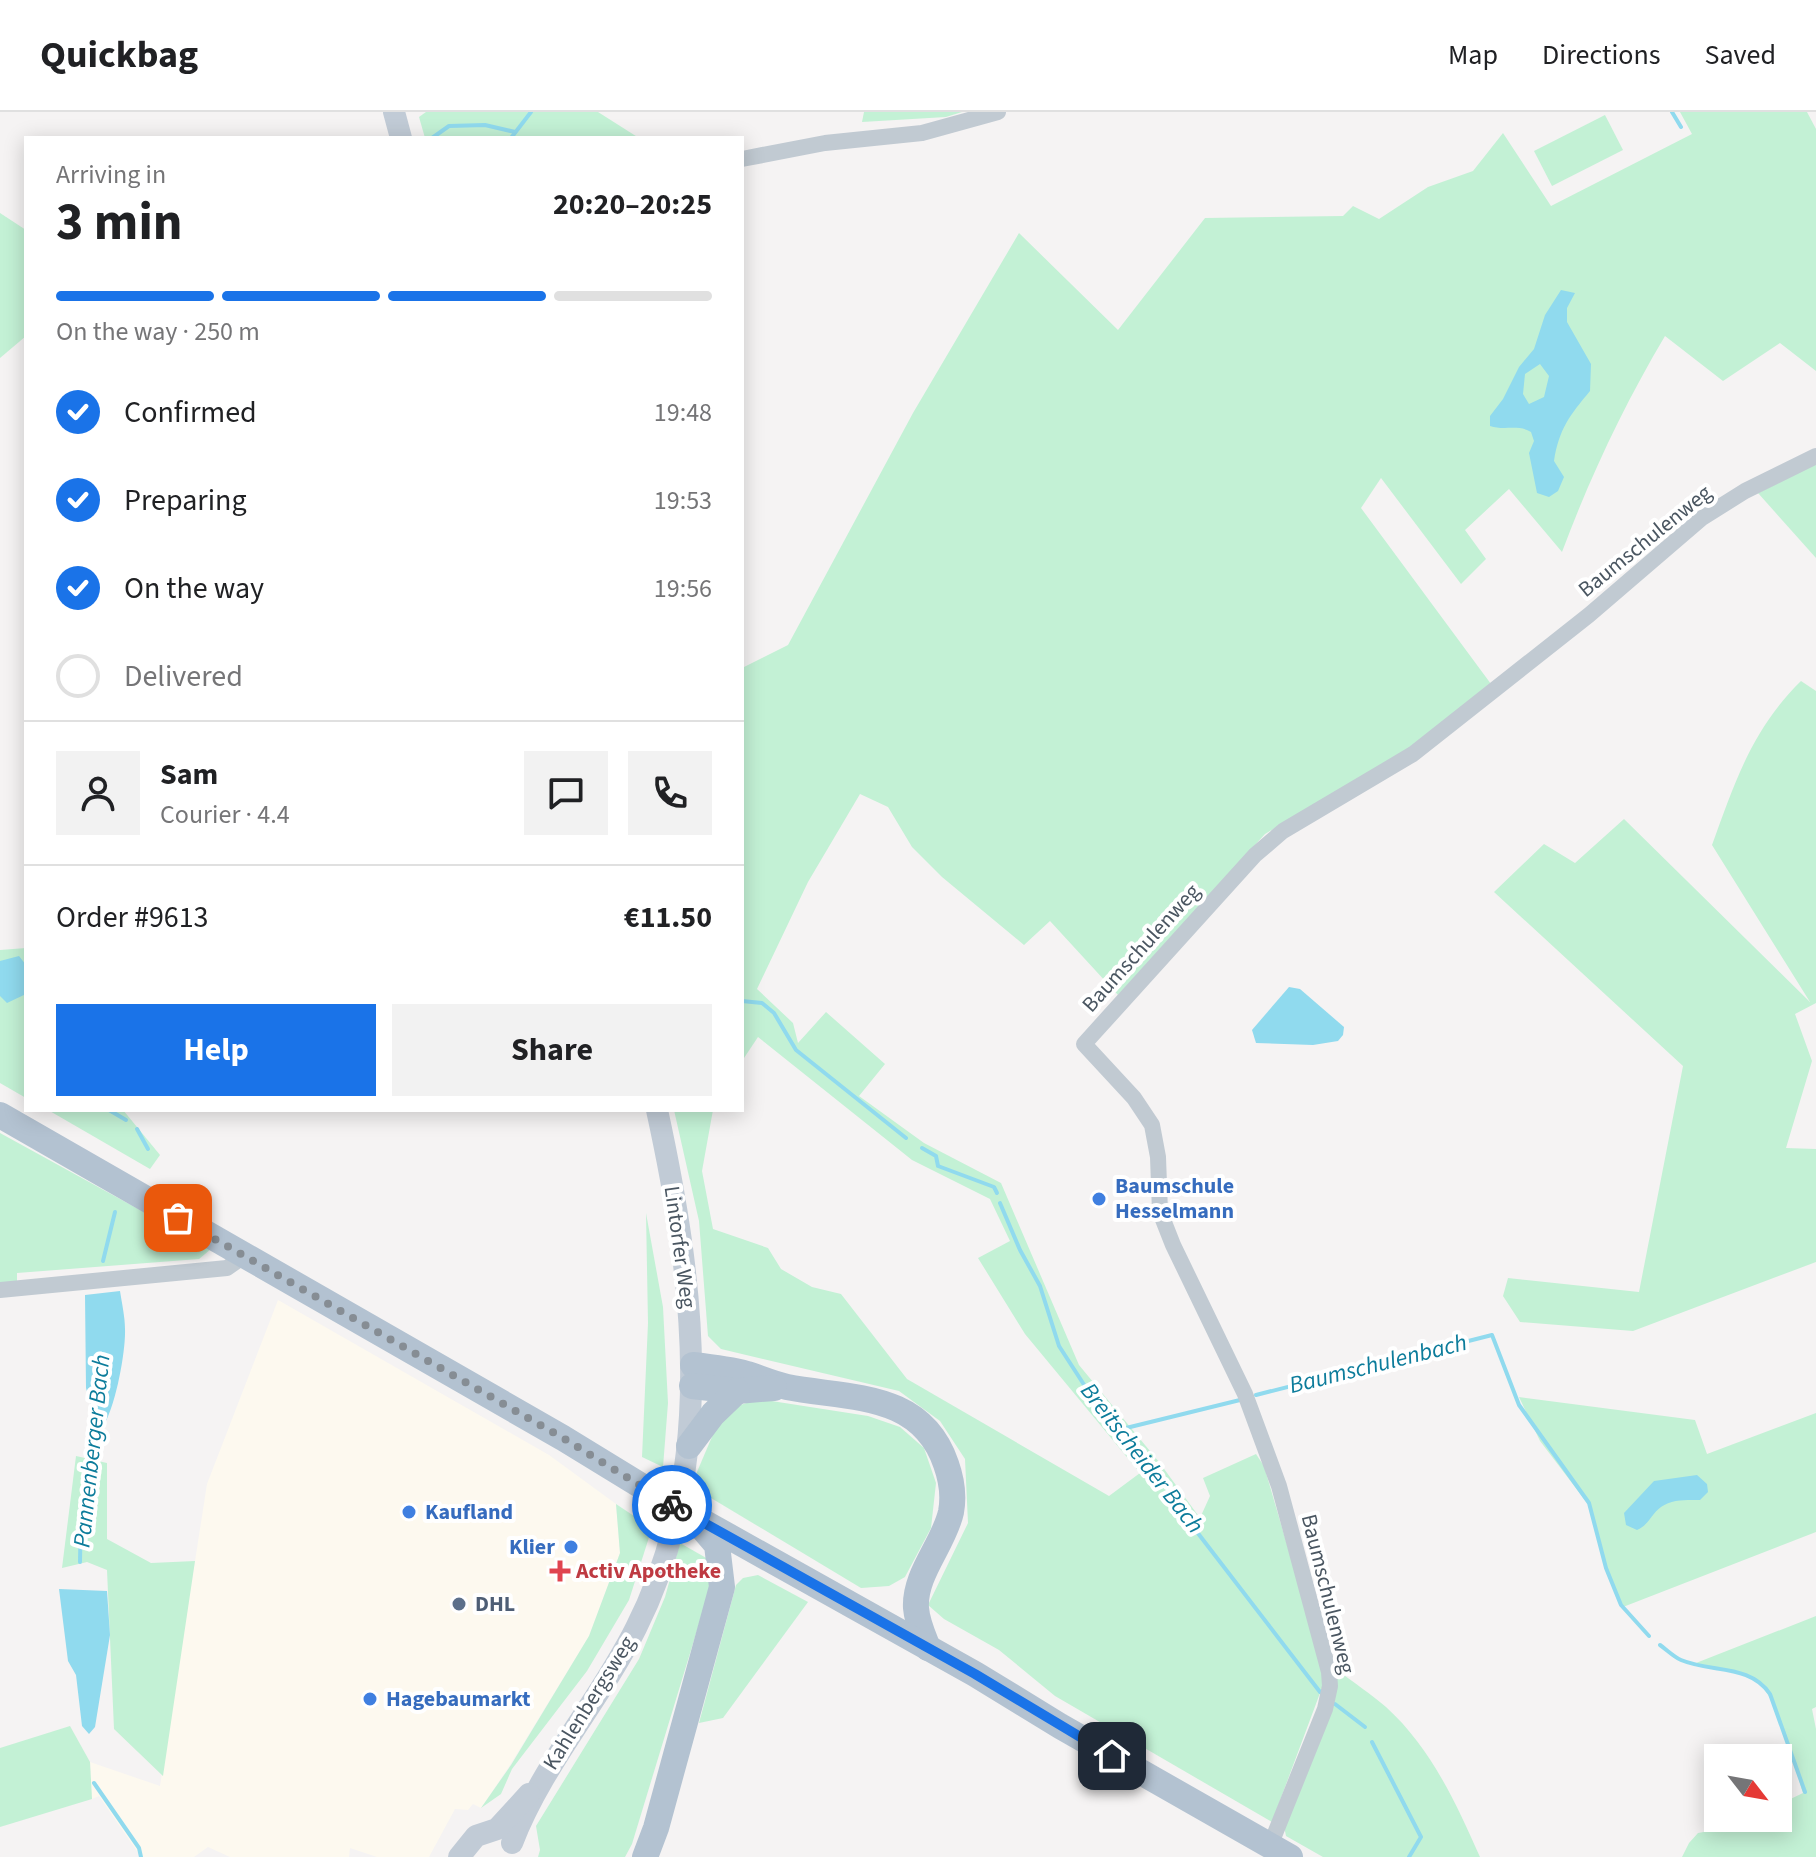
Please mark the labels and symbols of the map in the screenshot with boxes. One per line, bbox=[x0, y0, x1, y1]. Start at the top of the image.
street label: Baumschulenweg bbox=[1571, 477, 1719, 605]
street label: Baumschulenweg bbox=[1074, 877, 1208, 1019]
place label: Baumschule Hesselmann bbox=[1115, 1170, 1234, 1227]
pin bbox=[144, 1184, 212, 1252]
street label: Lintorfer Weg bbox=[656, 1184, 704, 1310]
marker: Baumschule Hesselmann bbox=[1090, 1190, 1108, 1208]
water label: Baumschulenbach bbox=[1285, 1325, 1471, 1403]
water label: Pannenberger Bach bbox=[64, 1353, 120, 1549]
water label: Breitscheider Bach bbox=[1072, 1375, 1212, 1541]
courier bbox=[632, 1465, 712, 1545]
place label: Kaufland bbox=[425, 1496, 513, 1528]
marker: Kaufland bbox=[400, 1503, 418, 1521]
street label: Baumschulenweg bbox=[1293, 1511, 1363, 1677]
place label: Klier bbox=[509, 1531, 555, 1563]
marker: Klier bbox=[562, 1538, 580, 1556]
place label: Activ Apotheke bbox=[575, 1555, 721, 1587]
marker: Activ Apotheke bbox=[551, 1562, 569, 1580]
place label: DHL bbox=[475, 1588, 515, 1620]
marker: DHL bbox=[450, 1595, 468, 1613]
street label: Kahlenbergsweg bbox=[535, 1630, 643, 1776]
place label: Hagebaumarkt bbox=[386, 1683, 531, 1715]
marker: Hagebaumarkt bbox=[361, 1690, 379, 1708]
pin bbox=[1078, 1722, 1146, 1790]
north arrow bbox=[1704, 1744, 1792, 1832]

